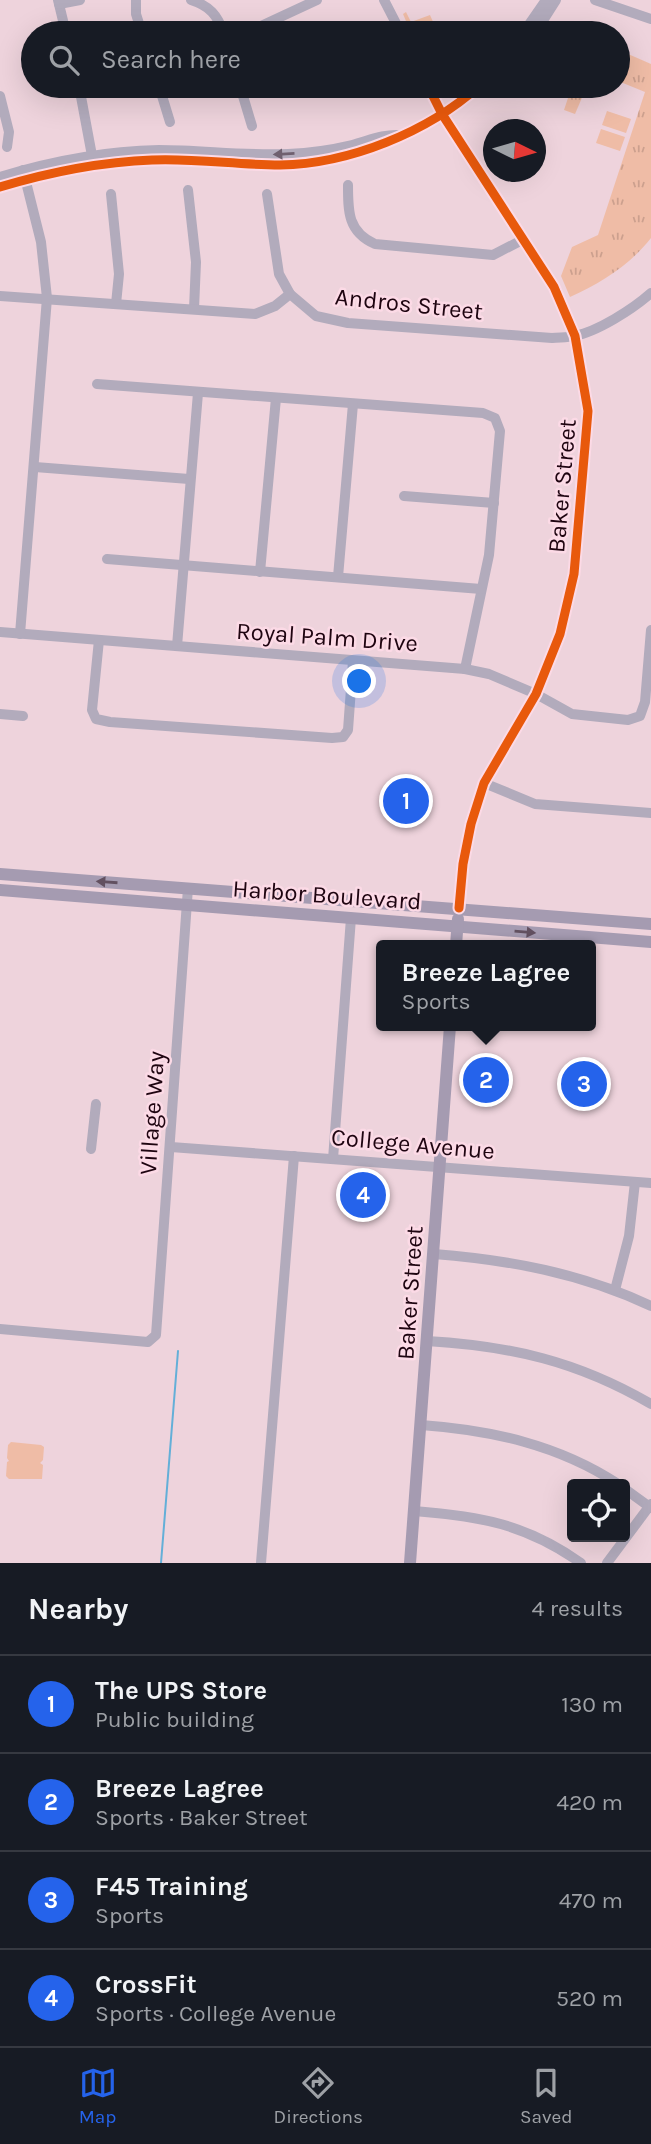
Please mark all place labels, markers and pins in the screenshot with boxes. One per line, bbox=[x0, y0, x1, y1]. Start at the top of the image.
pin: 1 bbox=[383, 775, 429, 827]
pin: 2 bbox=[463, 1054, 509, 1106]
pin: 3 bbox=[561, 1058, 607, 1110]
pin: 4 bbox=[340, 1169, 386, 1221]

